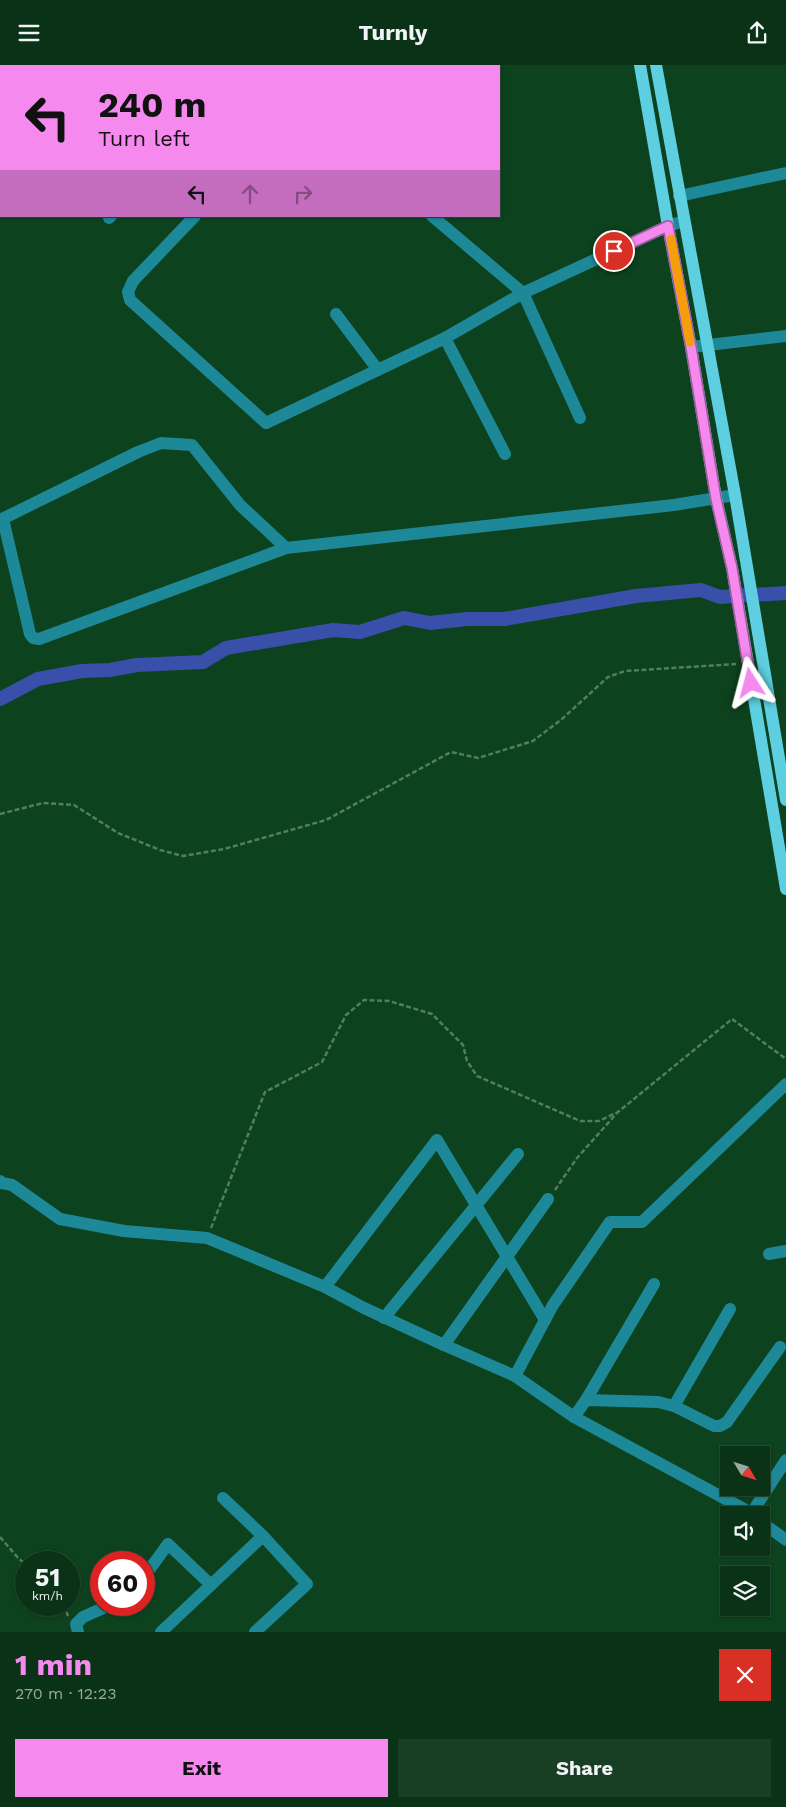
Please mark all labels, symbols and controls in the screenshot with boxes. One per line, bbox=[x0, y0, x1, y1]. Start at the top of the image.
icon: menu bbox=[15, 19, 43, 47]
icon: share bbox=[743, 19, 771, 47]
text: Turnly bbox=[359, 20, 427, 45]
text: 240 m bbox=[98, 84, 207, 126]
icon: left bbox=[15, 85, 80, 150]
text: Turn left bbox=[98, 126, 190, 151]
icon: left bbox=[183, 180, 211, 208]
icon: ahead bbox=[236, 180, 264, 208]
icon: right bbox=[289, 180, 317, 208]
pin bbox=[593, 230, 635, 272]
icon: arrive bbox=[600, 237, 628, 265]
position arrow bbox=[724, 656, 776, 708]
north arrow bbox=[720, 1446, 770, 1496]
map controls bbox=[720, 1446, 770, 1616]
button: sound bbox=[720, 1506, 770, 1556]
speed limit sign: 60 bbox=[90, 1551, 155, 1616]
text: 51 bbox=[35, 1563, 60, 1592]
button: layers bbox=[720, 1566, 770, 1616]
text: km/h bbox=[32, 1589, 63, 1603]
text: 1 min bbox=[15, 1647, 92, 1682]
button: close bbox=[719, 1649, 771, 1701]
text: 270 m · 12:23 bbox=[15, 1684, 117, 1703]
button: Exit bbox=[15, 1739, 388, 1797]
button: Share bbox=[398, 1739, 771, 1797]

